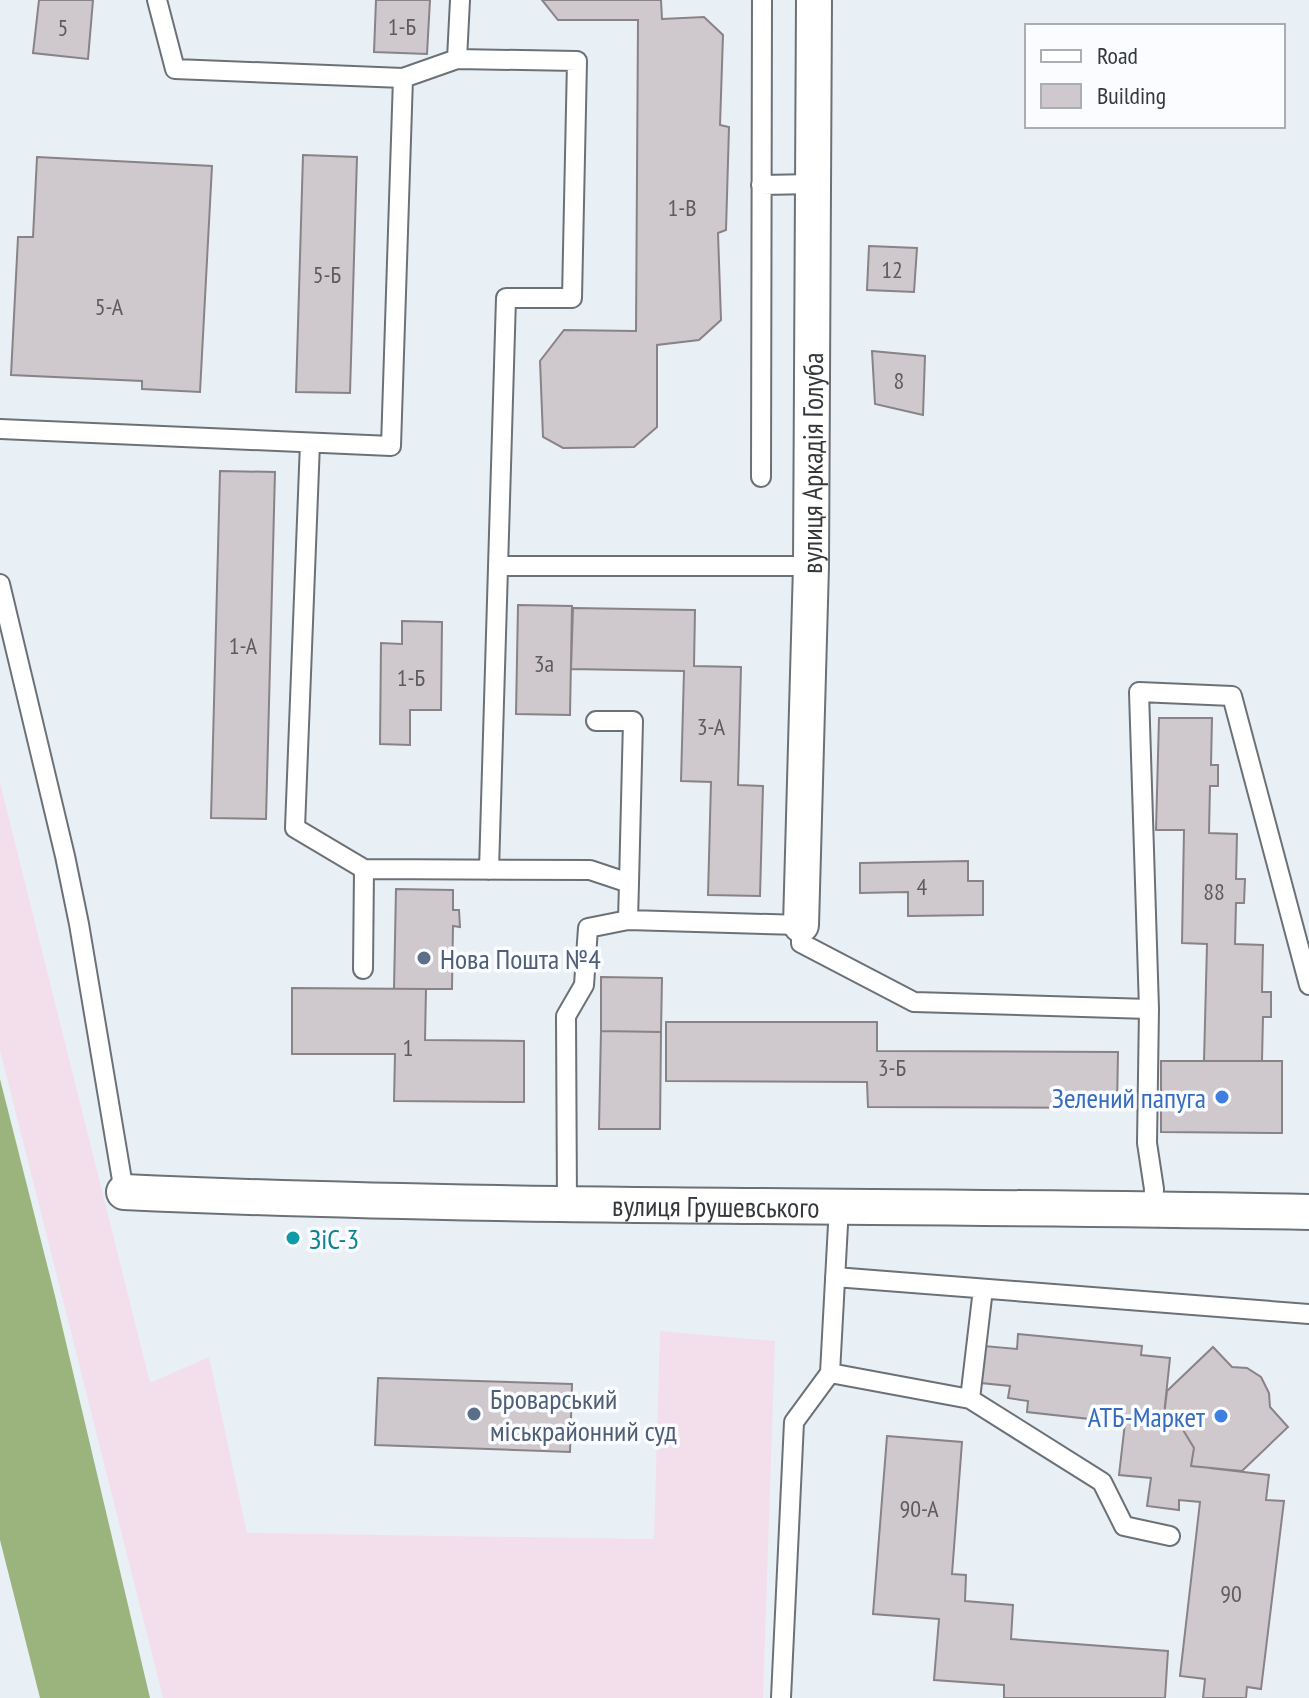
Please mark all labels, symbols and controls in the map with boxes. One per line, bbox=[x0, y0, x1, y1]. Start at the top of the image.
house number: 1-Б bbox=[388, 11, 416, 42]
house number: 5 bbox=[58, 12, 68, 43]
legend bbox=[1025, 24, 1285, 128]
text: Road bbox=[1097, 40, 1138, 71]
text: Building bbox=[1097, 80, 1166, 111]
house number: 1-В bbox=[667, 192, 697, 223]
house number: 12 bbox=[881, 254, 903, 285]
house number: 5-Б bbox=[313, 259, 341, 290]
house number: 5-А bbox=[95, 291, 124, 322]
street label: вулиця Аркадія Голуба bbox=[792, 353, 831, 574]
house number: 8 bbox=[894, 365, 904, 396]
house number: 1-А bbox=[229, 630, 258, 661]
house number: 3а bbox=[534, 648, 554, 679]
house number: 1-Б bbox=[397, 662, 425, 693]
house number: 3-А bbox=[697, 711, 726, 742]
house number: 4 bbox=[917, 871, 928, 902]
house number: 88 bbox=[1203, 876, 1225, 907]
place label: Нова Пошта №4 bbox=[440, 940, 601, 977]
marker: Нова Пошта №4 bbox=[415, 949, 433, 967]
house number: 1 bbox=[403, 1032, 413, 1063]
house number: 3-Б bbox=[878, 1052, 906, 1083]
place label: Зелений папуга bbox=[1052, 1079, 1206, 1116]
marker: Зелений папуга bbox=[1213, 1088, 1231, 1106]
street label: вулиця Грушевського bbox=[612, 1186, 819, 1225]
place label: ЗіС-3 bbox=[309, 1220, 359, 1257]
marker: ЗіС-3 bbox=[284, 1229, 302, 1247]
place label: Броварський міськрайонний суд bbox=[490, 1380, 677, 1449]
place label: АТБ-Маркет bbox=[1088, 1398, 1205, 1435]
marker: Броварський міськрайонний суд bbox=[465, 1405, 483, 1423]
marker: АТБ-Маркет bbox=[1212, 1407, 1230, 1425]
house number: 90-А bbox=[899, 1493, 939, 1524]
house number: 90 bbox=[1220, 1578, 1242, 1609]

